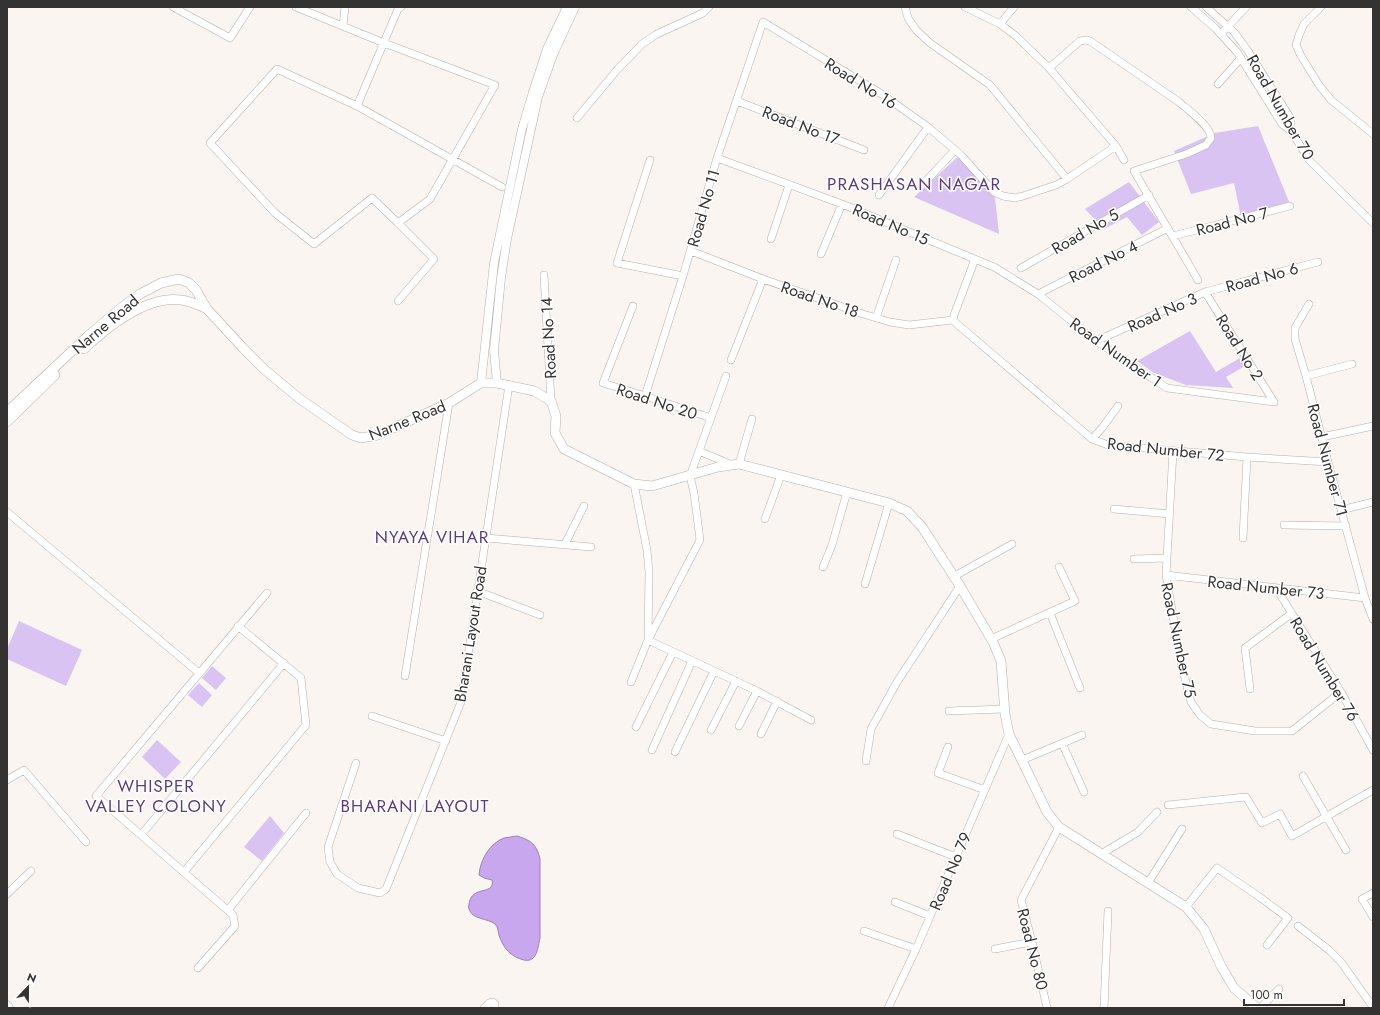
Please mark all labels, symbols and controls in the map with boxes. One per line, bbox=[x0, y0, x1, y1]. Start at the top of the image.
street label: Road Number 70 bbox=[1241, 50, 1320, 164]
street label: Road No 16 bbox=[820, 52, 901, 115]
street label: Road No 17 bbox=[759, 100, 843, 151]
street label: Road No 11 bbox=[681, 167, 726, 250]
district label: PRASHASAN NAGAR bbox=[827, 172, 1001, 196]
street label: Road No 15 bbox=[849, 198, 933, 251]
street label: Road No 7 bbox=[1194, 201, 1271, 242]
street label: Road No 5 bbox=[1047, 203, 1123, 260]
street label: Road No 4 bbox=[1065, 234, 1142, 289]
street label: Road No 6 bbox=[1223, 257, 1301, 298]
street label: Road No 18 bbox=[778, 275, 862, 324]
street label: Road No 3 bbox=[1124, 287, 1201, 338]
street label: Narne Road bbox=[67, 289, 144, 359]
street label: Road No 14 bbox=[535, 297, 562, 379]
street label: Road No 2 bbox=[1210, 310, 1269, 385]
street label: Road Number 1 bbox=[1065, 312, 1166, 393]
street label: Road No 20 bbox=[613, 378, 700, 425]
street label: Narne Road bbox=[365, 395, 449, 446]
street label: Road Number 71 bbox=[1301, 401, 1354, 519]
street label: Road Number 72 bbox=[1106, 432, 1226, 467]
district label: NYAYA VIHAR bbox=[375, 525, 489, 549]
street label: Bharani Layout Road bbox=[448, 564, 493, 704]
street label: Road Number 73 bbox=[1206, 570, 1326, 605]
street label: Road Number 75 bbox=[1155, 580, 1202, 700]
street label: Road Number 76 bbox=[1284, 613, 1365, 726]
district label: WHISPER VALLEY COLONY bbox=[85, 774, 227, 818]
district label: BHARANI LAYOUT bbox=[341, 794, 489, 818]
street label: Road No 79 bbox=[924, 829, 977, 914]
street label: Road No 80 bbox=[1011, 906, 1054, 992]
north arrow bbox=[8, 967, 48, 1007]
text: N bbox=[25, 969, 39, 987]
scale bar bbox=[1244, 981, 1344, 1007]
text: 100 m bbox=[1250, 986, 1283, 1004]

